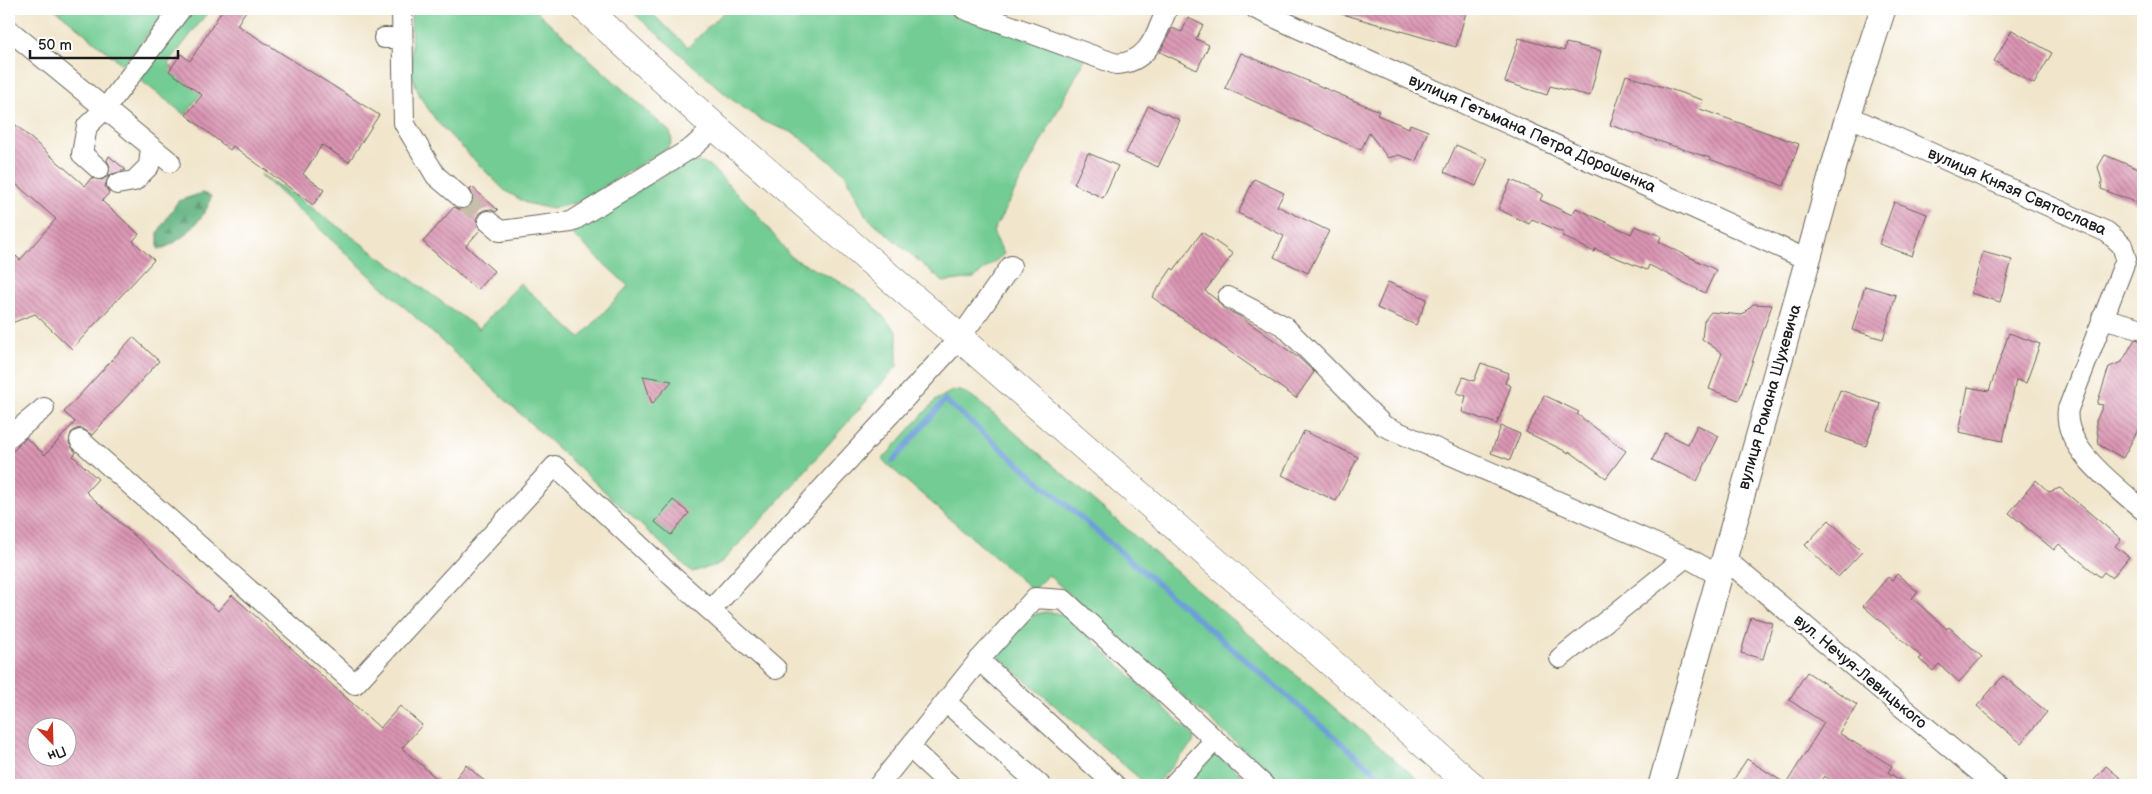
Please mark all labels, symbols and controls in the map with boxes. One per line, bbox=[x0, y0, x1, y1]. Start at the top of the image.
scale bar bbox=[30, 28, 178, 60]
text: 50 m bbox=[38, 36, 72, 55]
street label: вулиця Гетьмана Петра Дорошенка bbox=[1405, 71, 1659, 198]
street label: вулиця Князя Святослава bbox=[1925, 144, 2110, 240]
street label: вулиця Романа Шухевича bbox=[1734, 302, 1806, 492]
street label: вул. Нечуя-Левицького bbox=[1790, 611, 1930, 733]
north arrow bbox=[28, 716, 78, 766]
text: Пн bbox=[45, 742, 69, 765]

